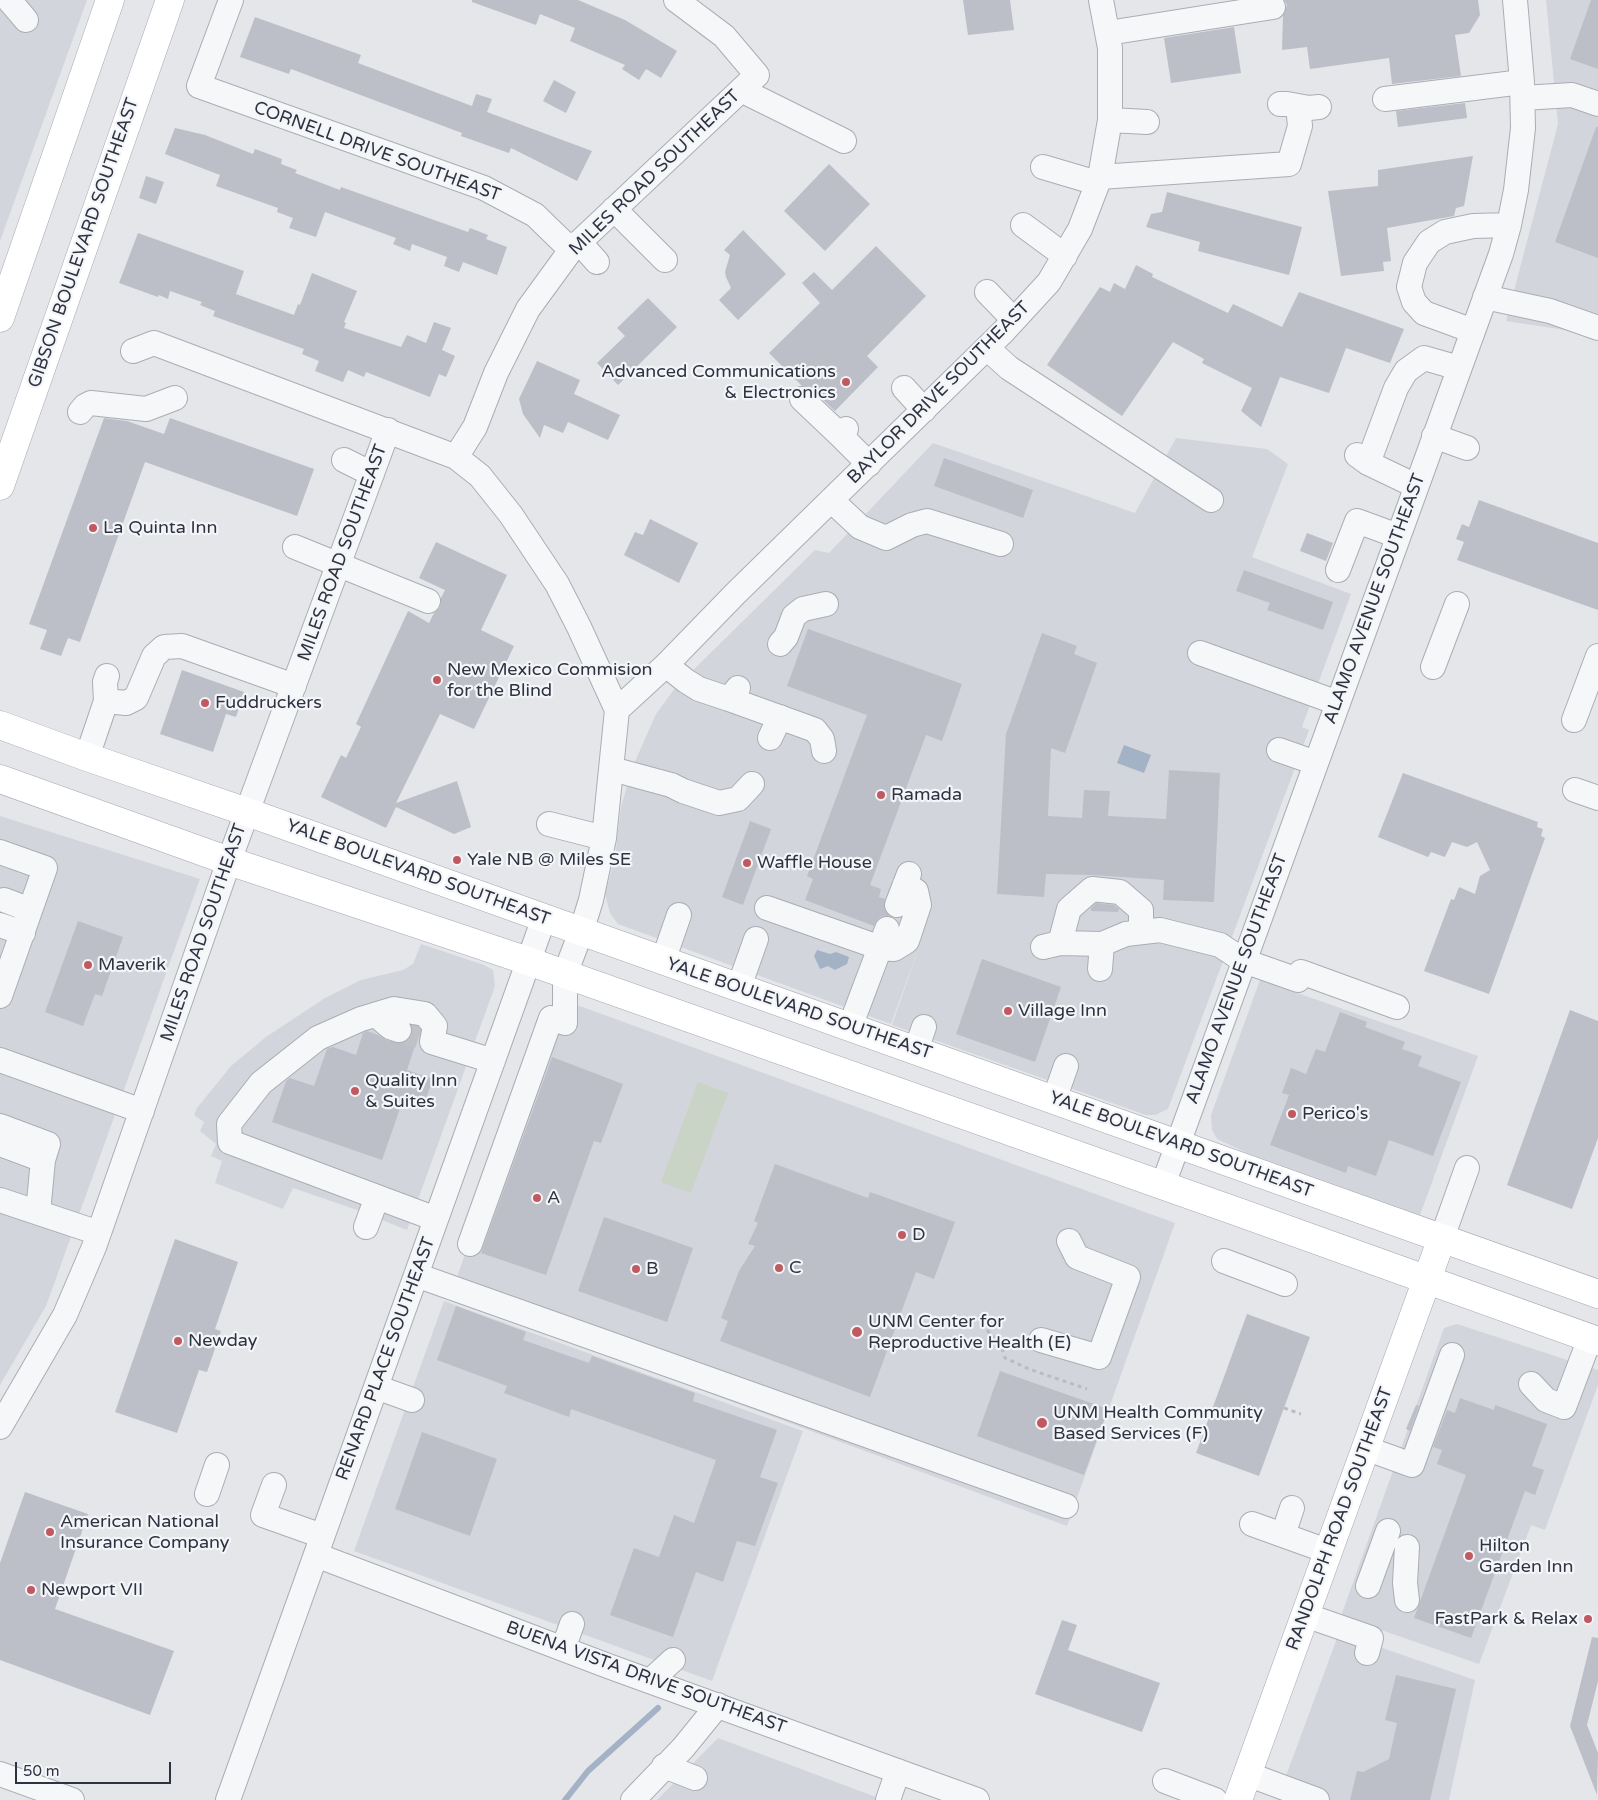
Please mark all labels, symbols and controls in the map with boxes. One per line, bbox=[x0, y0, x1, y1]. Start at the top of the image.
street label: MILES ROAD SOUTHEAST bbox=[565, 86, 745, 260]
street label: GIBSON BOULEVARD SOUTHEAST bbox=[24, 95, 144, 391]
street label: CORNELL DRIVE SOUTHEAST bbox=[251, 97, 503, 207]
street label: BAYLOR DRIVE SOUTHEAST bbox=[843, 297, 1035, 489]
place label: Advanced Communications & Electronics bbox=[601, 361, 836, 404]
marker: Advanced Communications & Electronics bbox=[840, 376, 852, 388]
street label: MILES ROAD SOUTHEAST bbox=[294, 442, 392, 664]
street label: ALAMO AVENUE SOUTHEAST bbox=[1320, 471, 1430, 727]
place label: La Quinta Inn bbox=[103, 517, 217, 539]
marker: La Quinta Inn bbox=[87, 522, 99, 534]
place label: New Mexico Commision for the Blind bbox=[447, 659, 653, 702]
marker: New Mexico Commision for the Blind bbox=[431, 674, 443, 686]
place label: Fuddruckers bbox=[215, 692, 322, 714]
marker: Fuddruckers bbox=[199, 697, 211, 709]
place label: Ramada bbox=[891, 784, 962, 806]
marker: Ramada bbox=[875, 789, 887, 801]
street label: YALE BOULEVARD SOUTHEAST bbox=[283, 815, 553, 931]
street label: MILES ROAD SOUTHEAST bbox=[156, 821, 252, 1045]
place label: Yale NB @ Miles SE bbox=[467, 849, 631, 871]
street label: ALAMO AVENUE SOUTHEAST bbox=[1182, 851, 1292, 1107]
place label: Waffle House bbox=[757, 852, 872, 874]
marker: Yale NB @ Miles SE bbox=[451, 854, 463, 866]
marker: Waffle House bbox=[741, 857, 753, 869]
street label: YALE BOULEVARD SOUTHEAST bbox=[663, 953, 935, 1065]
place label: Maverik bbox=[98, 954, 166, 976]
marker: Maverik bbox=[82, 959, 94, 971]
place label: Village Inn bbox=[1018, 1000, 1107, 1022]
marker: Village Inn bbox=[1002, 1005, 1014, 1017]
place label: Quality Inn & Suites bbox=[365, 1070, 458, 1112]
marker: Quality Inn & Suites bbox=[349, 1085, 361, 1097]
street label: YALE BOULEVARD SOUTHEAST bbox=[1046, 1087, 1316, 1203]
place label: Perico's bbox=[1302, 1103, 1368, 1125]
marker: Perico's bbox=[1286, 1108, 1298, 1120]
place label: A bbox=[547, 1187, 560, 1209]
marker: A bbox=[531, 1192, 543, 1204]
place label: D bbox=[912, 1224, 926, 1246]
marker: D bbox=[896, 1229, 908, 1241]
street label: RENARD PLACE SOUTHEAST bbox=[332, 1234, 440, 1484]
place label: C bbox=[789, 1257, 802, 1279]
place label: B bbox=[646, 1258, 658, 1280]
marker: C bbox=[773, 1262, 785, 1274]
marker: B bbox=[630, 1263, 642, 1275]
place label: UNM Center for Reproductive Health (E) bbox=[868, 1311, 1071, 1354]
marker: UNM Center for Reproductive Health (E) bbox=[850, 1325, 864, 1339]
place label: Newday bbox=[188, 1330, 257, 1352]
marker: Newday bbox=[172, 1335, 184, 1347]
street label: RANDOLPH ROAD SOUTHEAST bbox=[1282, 1384, 1398, 1654]
place label: UNM Health Community Based Services (F) bbox=[1053, 1402, 1263, 1445]
marker: UNM Health Community Based Services (F) bbox=[1035, 1416, 1049, 1430]
place label: American National Insurance Company bbox=[60, 1511, 230, 1554]
marker: American National Insurance Company bbox=[44, 1526, 56, 1538]
place label: Hilton Garden Inn bbox=[1479, 1535, 1573, 1578]
marker: Hilton Garden Inn bbox=[1463, 1550, 1475, 1562]
place label: Newport VII bbox=[41, 1579, 143, 1601]
marker: Newport VII bbox=[25, 1584, 37, 1596]
place label: FastPark & Relax bbox=[1435, 1608, 1578, 1630]
marker: FastPark & Relax bbox=[1582, 1613, 1594, 1625]
street label: BUENA VISTA DRIVE SOUTHEAST bbox=[503, 1617, 789, 1739]
scale bar bbox=[18, 1752, 174, 1784]
text: 50 m bbox=[23, 1762, 60, 1780]

